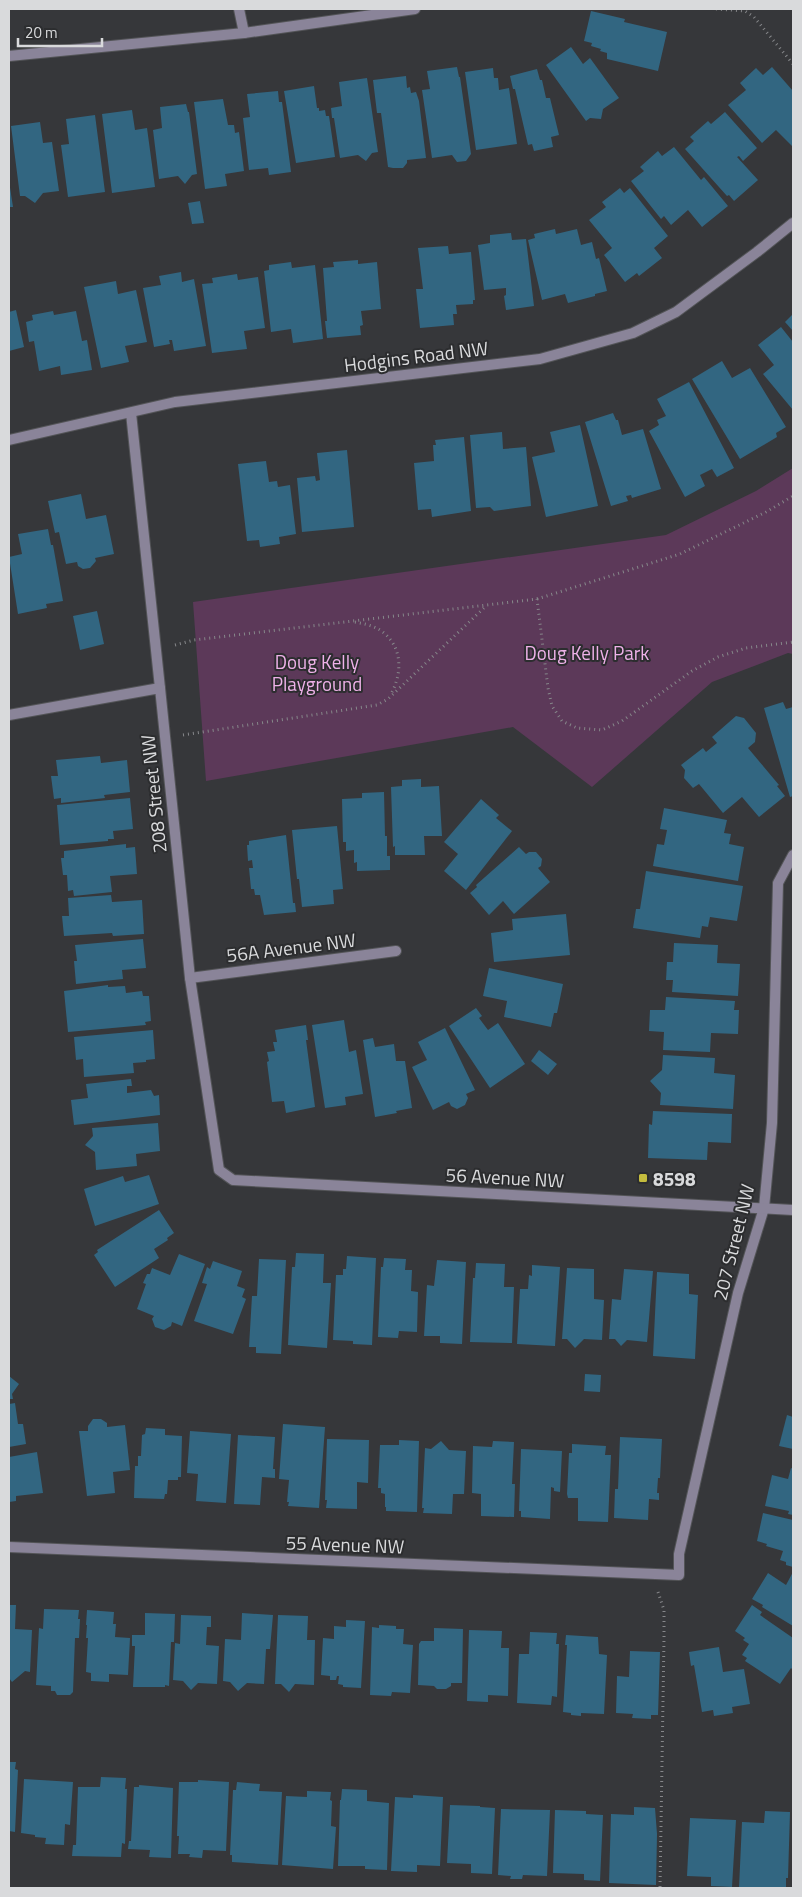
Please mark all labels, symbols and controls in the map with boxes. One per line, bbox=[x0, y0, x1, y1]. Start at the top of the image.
scale bar bbox=[18, 15, 101, 47]
text: 20 m bbox=[25, 21, 58, 44]
street label: Hodgins Road NW bbox=[342, 333, 490, 379]
park label: Doug Kelly Park bbox=[525, 638, 649, 667]
park label: Doug Kelly Playground bbox=[272, 647, 362, 698]
street label: 208 Street NW bbox=[132, 733, 174, 855]
street label: 56A Avenue NW bbox=[225, 925, 357, 969]
street label: 56 Avenue NW bbox=[445, 1159, 565, 1195]
place label: 8598 bbox=[653, 1164, 696, 1193]
marker: 8598 bbox=[637, 1172, 649, 1184]
street label: 207 Street NW bbox=[705, 1181, 761, 1303]
street label: 55 Avenue NW bbox=[285, 1527, 405, 1561]

